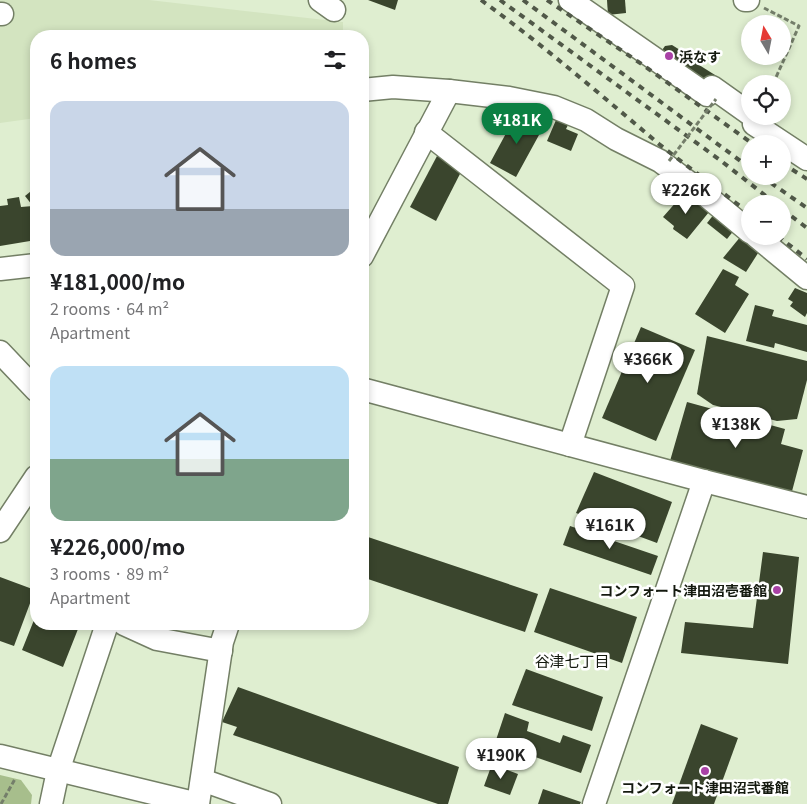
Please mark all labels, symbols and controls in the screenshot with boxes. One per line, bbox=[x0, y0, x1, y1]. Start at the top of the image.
north arrow bbox=[741, 15, 791, 65]
map controls bbox=[741, 15, 791, 245]
text: 6 homes bbox=[50, 45, 137, 75]
icon: filters bbox=[321, 46, 349, 74]
place label: 浜なす bbox=[679, 46, 721, 66]
marker: 浜なす bbox=[663, 50, 675, 62]
button: locate bbox=[741, 75, 791, 125]
pin: ¥181K bbox=[482, 102, 552, 145]
text: ¥181K bbox=[493, 107, 541, 131]
icon: home bbox=[155, 134, 245, 224]
button: + bbox=[741, 135, 791, 185]
pin: ¥226K bbox=[651, 172, 721, 215]
text: ¥226K bbox=[662, 177, 710, 201]
button: − bbox=[741, 195, 791, 245]
text: ¥181,000/mo bbox=[50, 266, 185, 296]
text: 2 rooms · 64 m² bbox=[50, 296, 169, 320]
text: Apartment bbox=[50, 320, 130, 344]
pin: ¥366K bbox=[613, 342, 683, 384]
text: ¥366K bbox=[624, 346, 672, 370]
icon: home bbox=[155, 399, 245, 489]
pin: ¥138K bbox=[701, 406, 771, 449]
text: ¥138K bbox=[712, 411, 760, 435]
pin: ¥161K bbox=[575, 508, 645, 550]
text: ¥161K bbox=[586, 512, 634, 536]
text: ¥226,000/mo bbox=[50, 531, 185, 561]
text: 3 rooms · 89 m² bbox=[50, 561, 169, 585]
place label: コンフォート津田沼壱番館 bbox=[599, 580, 767, 600]
marker: コンフォート津田沼壱番館 bbox=[771, 584, 783, 596]
text: Apartment bbox=[50, 585, 130, 609]
district label: 谷津七丁目 bbox=[534, 650, 610, 671]
pin: ¥190K bbox=[466, 738, 536, 780]
text: ¥190K bbox=[477, 742, 525, 766]
marker: コンフォート津田沼弐番館 bbox=[699, 765, 711, 777]
place label: コンフォート津田沼弐番館 bbox=[621, 777, 789, 797]

